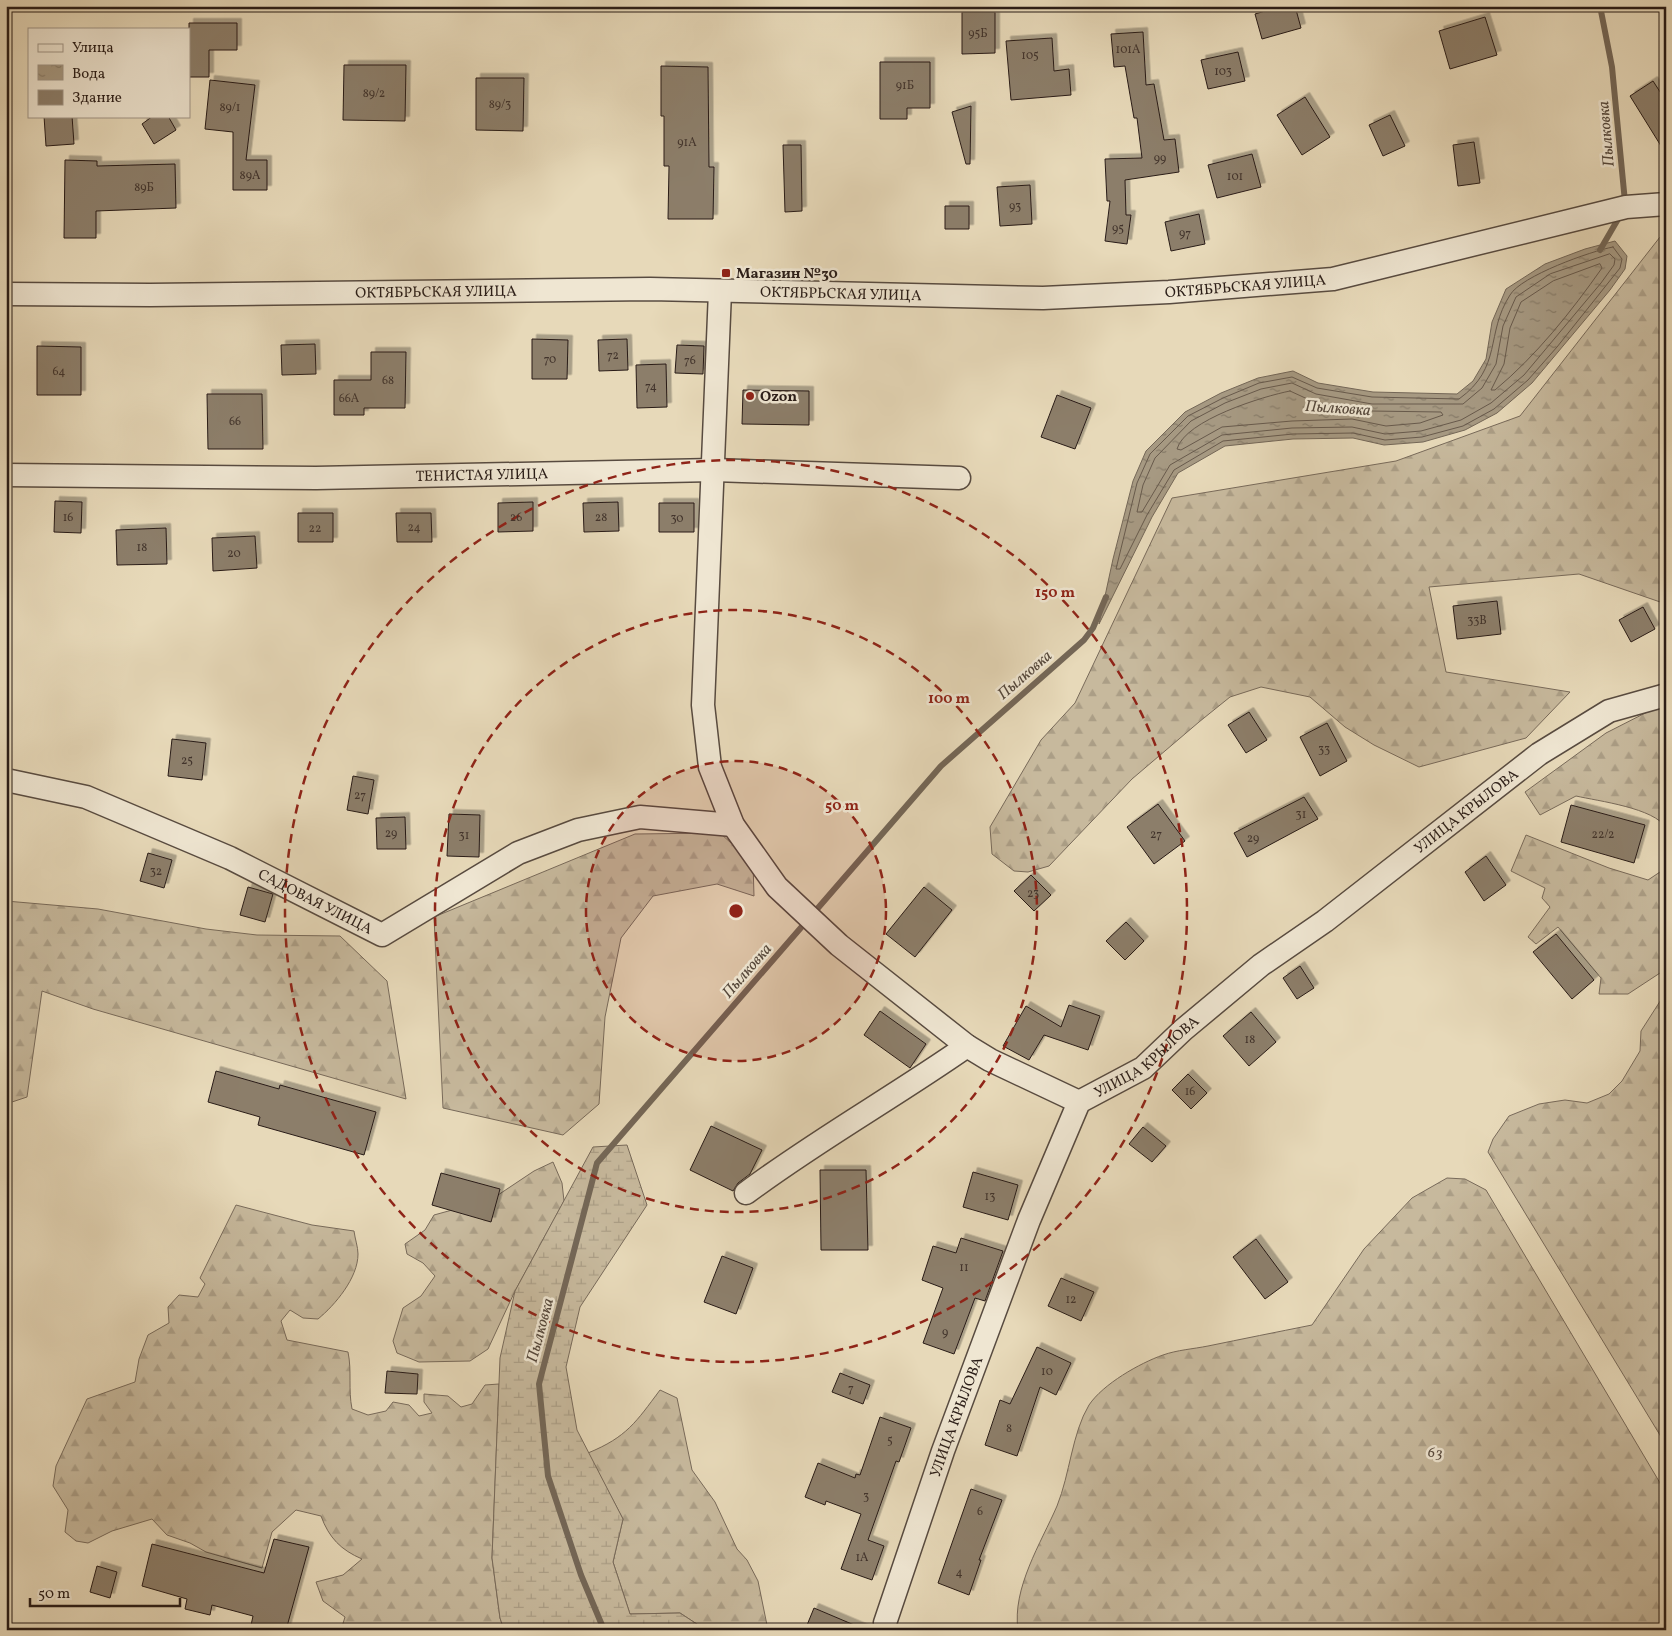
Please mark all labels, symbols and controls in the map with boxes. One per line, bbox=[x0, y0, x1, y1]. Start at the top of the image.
house number: 95Б bbox=[968, 26, 988, 42]
legend bbox=[28, 28, 190, 118]
text: Улица bbox=[72, 38, 114, 59]
house number: 101А bbox=[1116, 42, 1141, 58]
house number: 105 bbox=[1021, 48, 1039, 64]
text: Вода bbox=[72, 64, 105, 85]
house number: 103 bbox=[1214, 64, 1232, 80]
house number: 91Б bbox=[896, 78, 914, 94]
house number: 89/2 bbox=[363, 86, 385, 102]
text: Здание bbox=[72, 88, 122, 109]
house number: 89/3 bbox=[489, 97, 511, 113]
house number: 89/1 bbox=[219, 100, 241, 116]
water label: Пылковка bbox=[1593, 100, 1621, 168]
house number: 91А bbox=[677, 135, 697, 151]
house number: 99 bbox=[1154, 151, 1166, 167]
house number: 89А bbox=[240, 168, 261, 184]
house number: 101 bbox=[1227, 169, 1243, 185]
house number: 89Б bbox=[134, 180, 154, 196]
house number: 93 bbox=[1009, 199, 1021, 215]
house number: 95 bbox=[1112, 221, 1124, 237]
house number: 97 bbox=[1179, 226, 1191, 242]
place label: Магазин №30 bbox=[736, 264, 838, 285]
marker: Магазин №30 bbox=[720, 267, 732, 279]
street label: ОКТЯБРЬСКАЯ УЛИЦА bbox=[1164, 271, 1327, 304]
street label: ОКТЯБРЬСКАЯ УЛИЦА bbox=[355, 282, 517, 305]
street label: ОКТЯБРЬСКАЯ УЛИЦА bbox=[760, 283, 922, 307]
house number: 72 bbox=[607, 348, 619, 364]
house number: 70 bbox=[544, 352, 556, 368]
house number: 76 bbox=[684, 353, 696, 369]
house number: 64 bbox=[53, 364, 65, 380]
house number: 68 bbox=[382, 373, 394, 389]
house number: 74 bbox=[645, 379, 657, 395]
place label: Ozon bbox=[760, 387, 797, 408]
marker: Ozon bbox=[744, 390, 756, 402]
house number: 66А bbox=[339, 391, 360, 407]
water label: Пылковка bbox=[1304, 396, 1372, 422]
house number: 66 bbox=[229, 414, 241, 430]
street label: ТЕНИСТАЯ УЛИЦА bbox=[415, 464, 549, 488]
house number: 16 bbox=[63, 510, 73, 526]
house number: 26 bbox=[510, 510, 522, 526]
house number: 28 bbox=[595, 510, 607, 526]
house number: 30 bbox=[670, 511, 684, 527]
house number: 24 bbox=[407, 520, 421, 536]
house number: 22 bbox=[309, 521, 321, 537]
house number: 18 bbox=[137, 540, 147, 556]
house number: 20 bbox=[227, 546, 241, 562]
text: 150 m bbox=[1035, 583, 1075, 604]
house number: 33В bbox=[1467, 613, 1487, 629]
water label: Пылковка bbox=[993, 645, 1058, 705]
text: 100 m bbox=[928, 689, 971, 710]
house number: 33 bbox=[1318, 742, 1330, 758]
house number: 25 bbox=[181, 753, 193, 769]
street label: УЛИЦА КРЫЛОВА bbox=[1410, 764, 1524, 859]
house number: 27 bbox=[354, 788, 366, 804]
text: 50 m bbox=[825, 796, 859, 817]
house number: 31 bbox=[1296, 807, 1306, 823]
house number: 29 bbox=[385, 826, 397, 842]
house number: 27 bbox=[1150, 827, 1162, 843]
house number: 22/2 bbox=[1591, 827, 1615, 843]
house number: 31 bbox=[459, 828, 469, 844]
house number: 29 bbox=[1247, 831, 1259, 847]
house number: 32 bbox=[150, 864, 162, 880]
street label: САДОВАЯ УЛИЦА bbox=[254, 865, 376, 941]
house number: 23 bbox=[1027, 886, 1039, 902]
centre of rings bbox=[727, 902, 745, 920]
water label: Пылковка bbox=[718, 939, 778, 1003]
street label: УЛИЦА КРЫЛОВА bbox=[1091, 1011, 1205, 1104]
house number: 18 bbox=[1245, 1032, 1255, 1048]
house number: 16 bbox=[1185, 1084, 1195, 1100]
house number: 13 bbox=[985, 1189, 995, 1205]
house number: 11 bbox=[959, 1260, 969, 1276]
house number: 12 bbox=[1065, 1292, 1077, 1308]
water label: Пылковка bbox=[522, 1295, 560, 1365]
house number: 9 bbox=[942, 1325, 948, 1341]
street label: УЛИЦА КРЫЛОВА bbox=[926, 1354, 989, 1481]
house number: 10 bbox=[1041, 1364, 1053, 1380]
house number: 7 bbox=[848, 1381, 854, 1397]
house number: 8 bbox=[1006, 1421, 1012, 1437]
house number: 5 bbox=[887, 1433, 893, 1449]
park label: 63 bbox=[1427, 1443, 1443, 1464]
house number: 3 bbox=[863, 1489, 869, 1505]
house number: 6 bbox=[977, 1504, 983, 1520]
house number: 1А bbox=[855, 1550, 869, 1566]
house number: 4 bbox=[955, 1565, 963, 1581]
scale bar bbox=[30, 1576, 180, 1608]
text: 50 m bbox=[38, 1584, 70, 1605]

